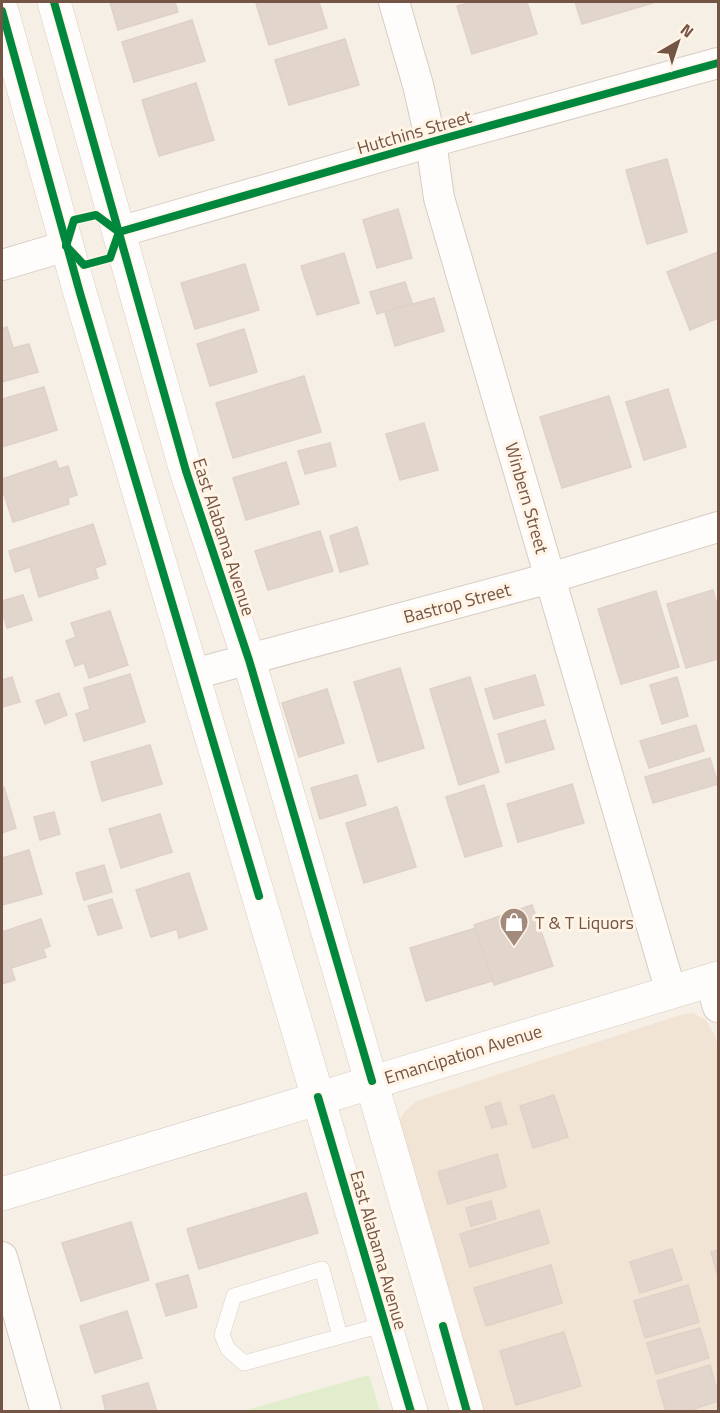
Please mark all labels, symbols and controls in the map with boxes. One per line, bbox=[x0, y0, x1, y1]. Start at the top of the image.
north arrow bbox=[648, 12, 708, 72]
text: N bbox=[676, 18, 699, 43]
street label: Hutchins Street bbox=[354, 103, 475, 161]
street label: Winbern Street bbox=[498, 439, 556, 557]
street label: East Alabama Avenue bbox=[186, 455, 262, 619]
street label: Bastrop Street bbox=[400, 576, 514, 630]
shop icon: T & T Liquors bbox=[498, 906, 530, 948]
place label: T & T Liquors bbox=[535, 909, 634, 936]
street label: Emancipation Avenue bbox=[381, 1017, 545, 1091]
street label: East Alabama Avenue bbox=[343, 1167, 415, 1333]

